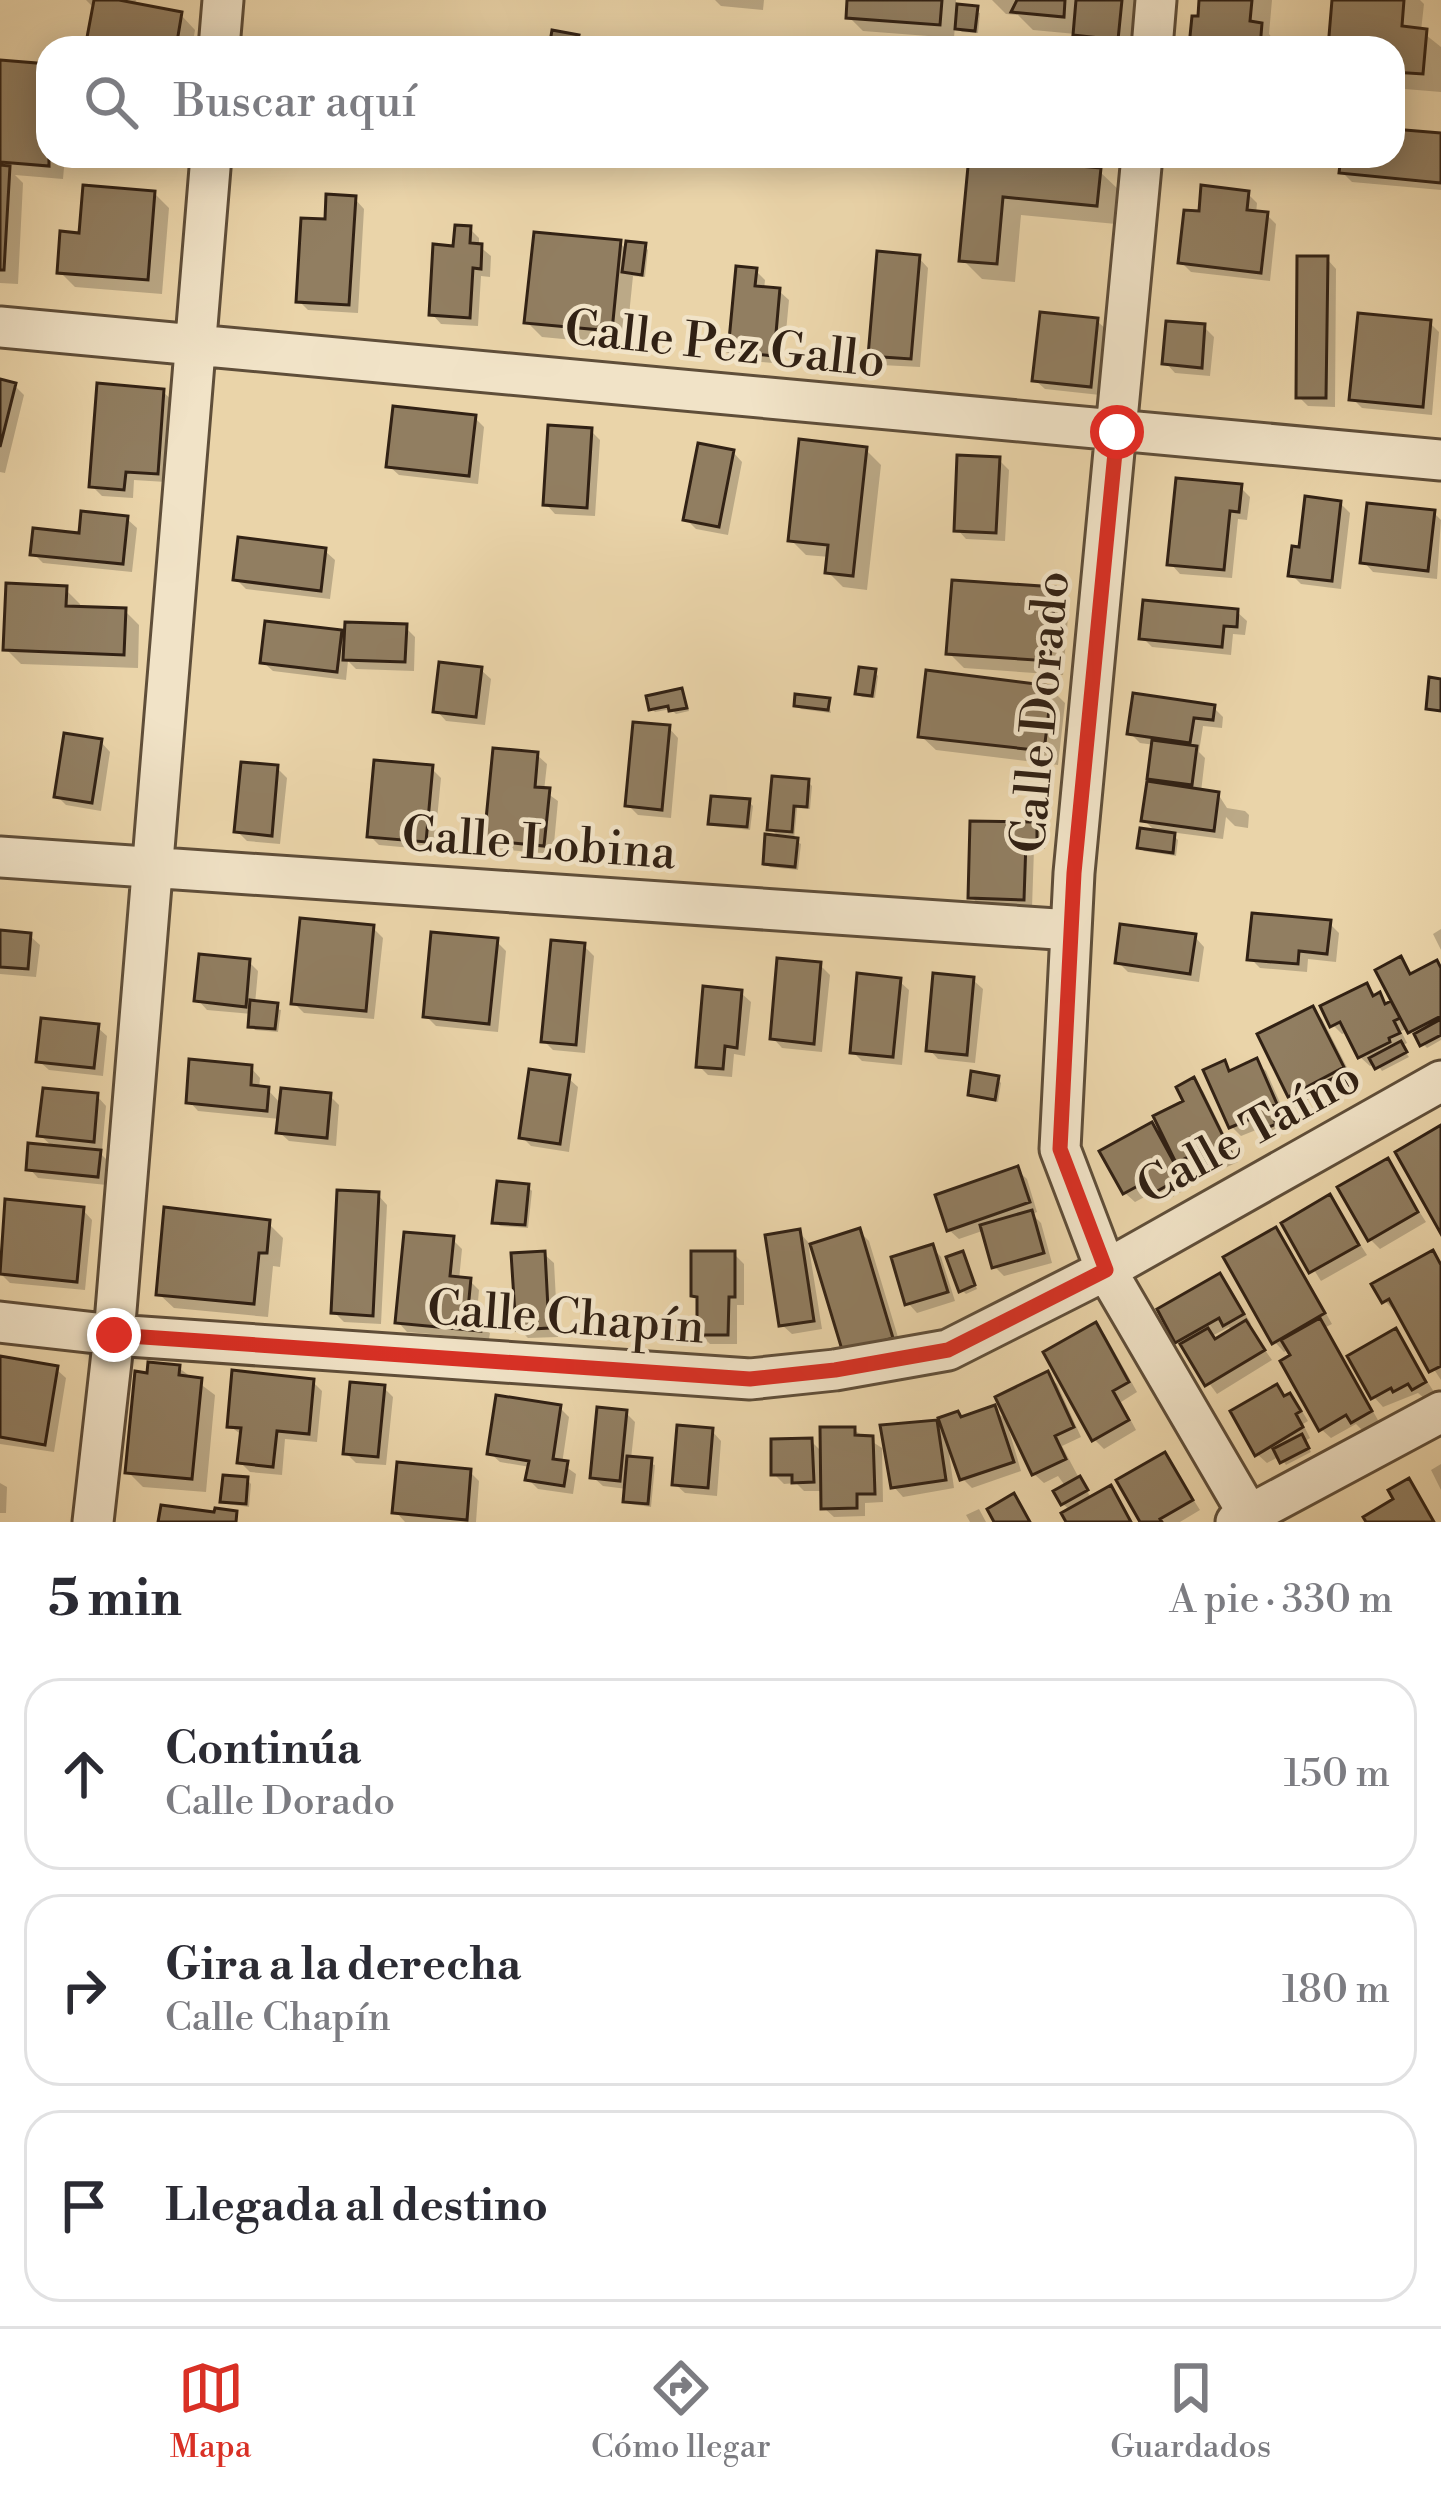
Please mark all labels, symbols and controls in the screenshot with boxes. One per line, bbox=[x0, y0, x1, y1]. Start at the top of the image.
search box bbox=[36, 36, 1405, 168]
icon: search bbox=[78, 69, 144, 135]
text: Buscar aquí bbox=[174, 74, 416, 131]
street label: Calle Pez Gallo bbox=[562, 299, 888, 393]
route start bbox=[1090, 405, 1144, 459]
street label: Calle Dorado bbox=[1000, 569, 1084, 856]
street label: Calle Lobina bbox=[400, 805, 679, 885]
street label: Calle Taíno bbox=[1127, 1048, 1372, 1220]
street label: Calle Chapín bbox=[425, 1279, 706, 1359]
route end bbox=[87, 1308, 141, 1362]
text: 5 min bbox=[48, 1568, 182, 1632]
text: A pie · 330 m bbox=[1169, 1576, 1393, 1625]
text: Continúa bbox=[165, 1721, 361, 1778]
icon: ahead bbox=[51, 1741, 117, 1807]
text: 150 m bbox=[1284, 1750, 1390, 1799]
text: Calle Dorado bbox=[165, 1778, 395, 1827]
text: Gira a la derecha bbox=[165, 1937, 521, 1994]
icon: right bbox=[51, 1957, 117, 2023]
text: 180 m bbox=[1282, 1966, 1390, 2015]
text: Calle Chapín bbox=[165, 1994, 391, 2043]
icon: arrive bbox=[51, 2173, 117, 2239]
text: Llegada al destino bbox=[165, 2178, 548, 2235]
tab: Mapa bbox=[170, 2355, 251, 2468]
tab: Cómo llegar bbox=[591, 2355, 771, 2468]
tab: Guardados bbox=[1110, 2355, 1271, 2468]

